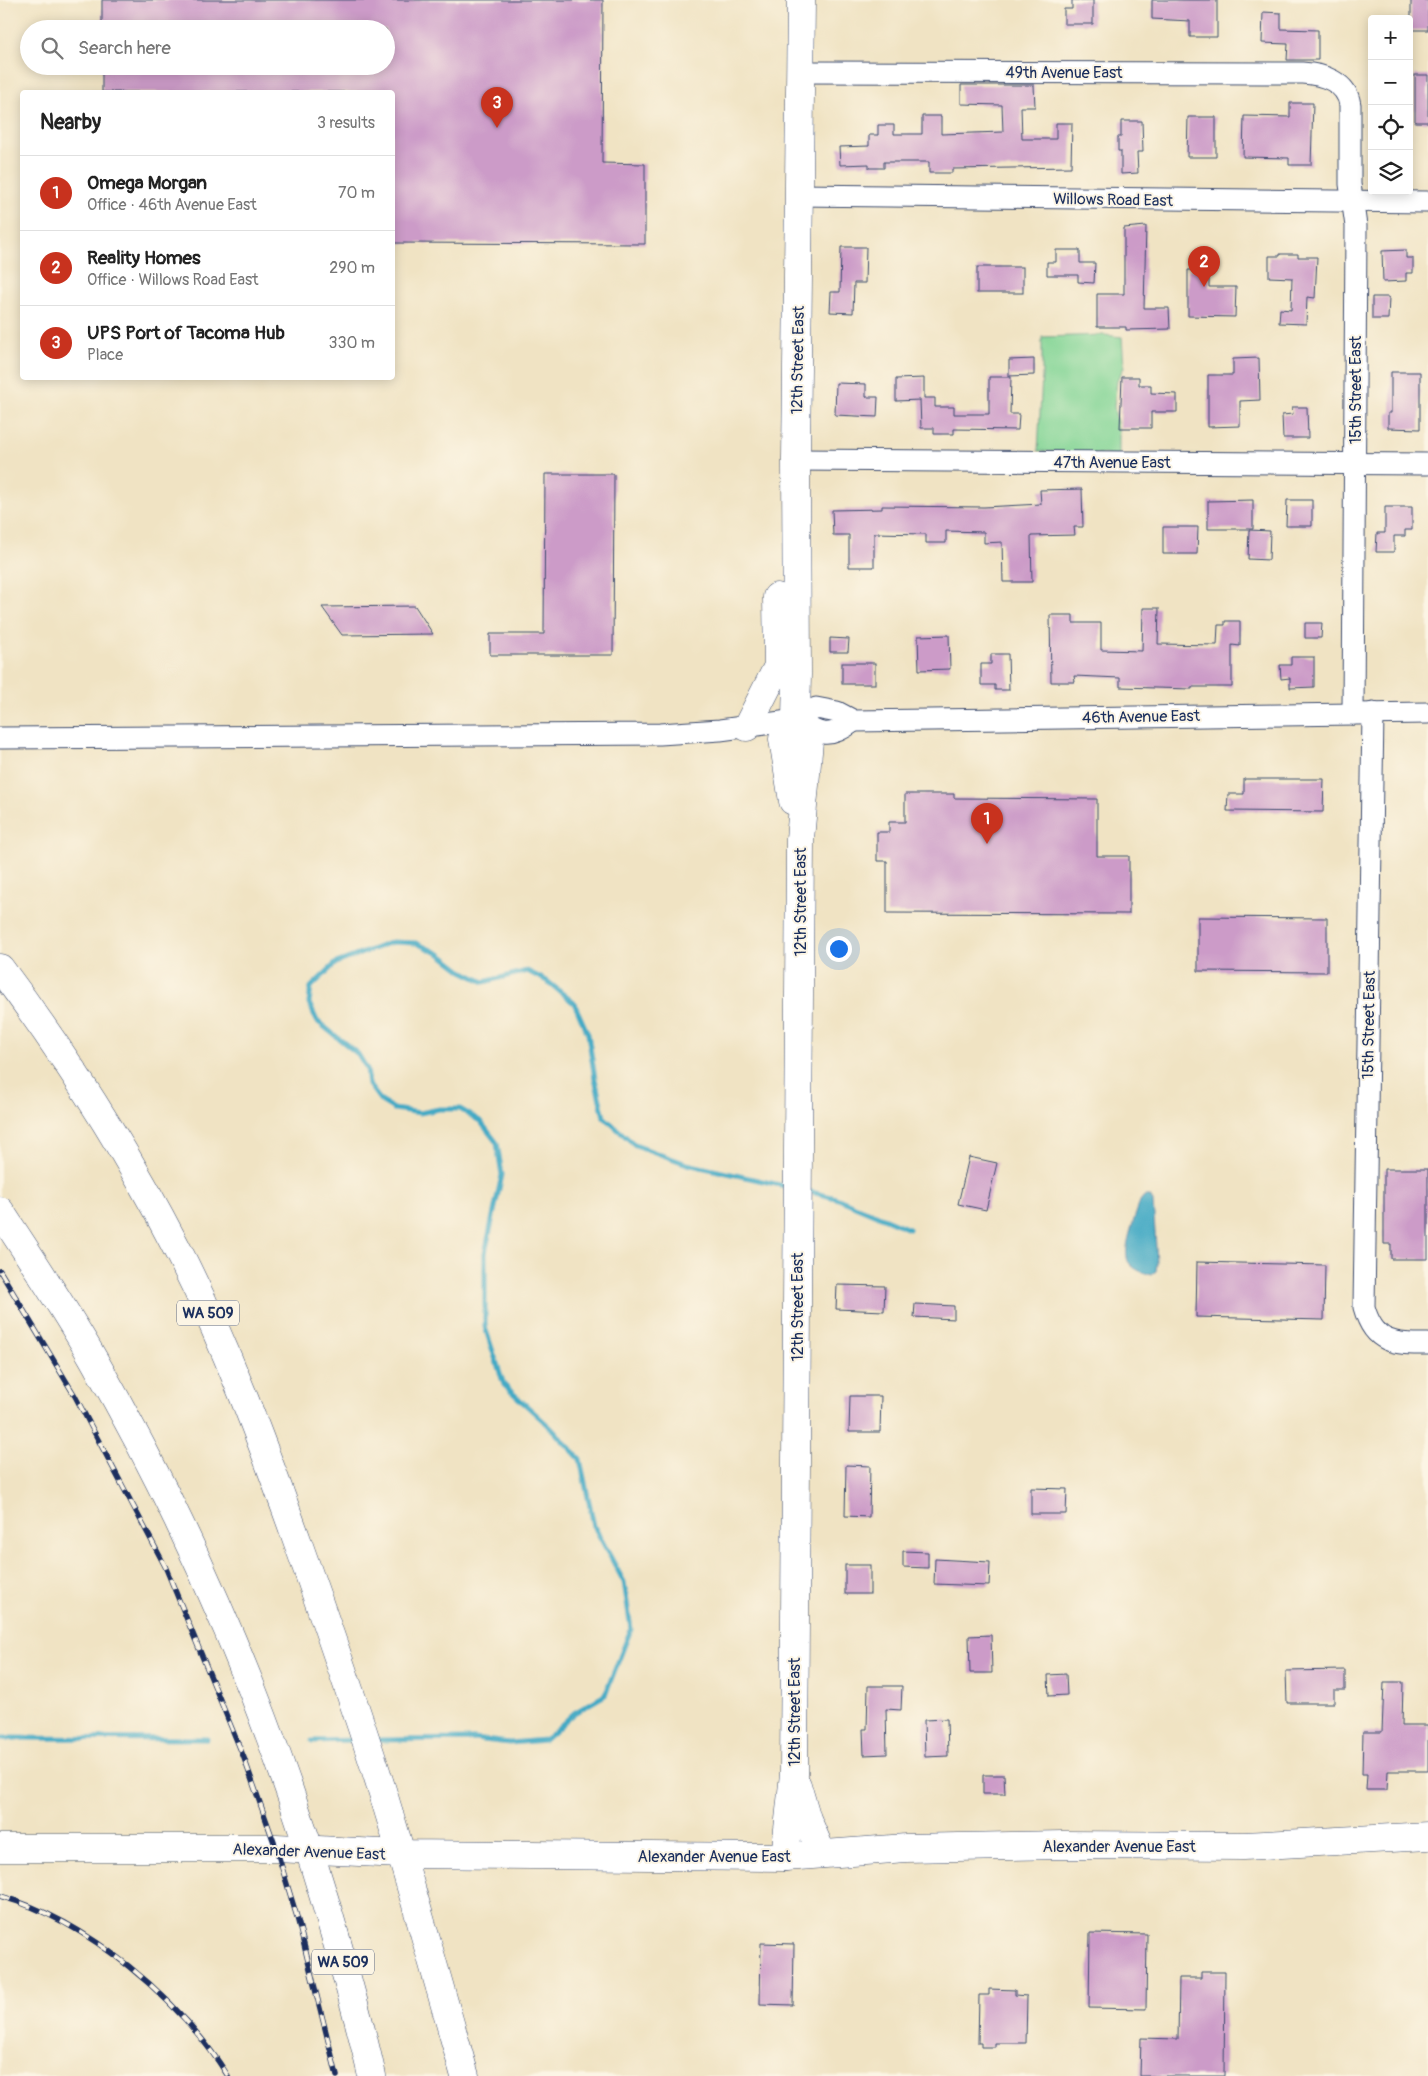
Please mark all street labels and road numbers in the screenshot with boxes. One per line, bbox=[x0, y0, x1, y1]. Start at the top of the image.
street label: 49th Avenue East bbox=[1006, 63, 1123, 83]
street label: Willows Road East bbox=[1053, 189, 1174, 211]
street label: 12th Street East bbox=[787, 305, 809, 415]
street label: 15th Street East bbox=[1346, 335, 1366, 444]
street label: 47th Avenue East bbox=[1053, 453, 1171, 473]
street label: 46th Avenue East bbox=[1082, 706, 1201, 728]
street label: 12th Street East bbox=[791, 847, 811, 956]
street label: 15th Street East bbox=[1358, 970, 1380, 1079]
street label: 12th Street East bbox=[788, 1252, 808, 1361]
road number: WA 509 bbox=[177, 1300, 239, 1326]
street label: 12th Street East bbox=[785, 1657, 805, 1766]
street label: Alexander Avenue East bbox=[1042, 1837, 1196, 1857]
street label: Alexander Avenue East bbox=[232, 1839, 386, 1865]
street label: Alexander Avenue East bbox=[637, 1847, 791, 1867]
road number: WA 509 bbox=[312, 1950, 374, 1974]

